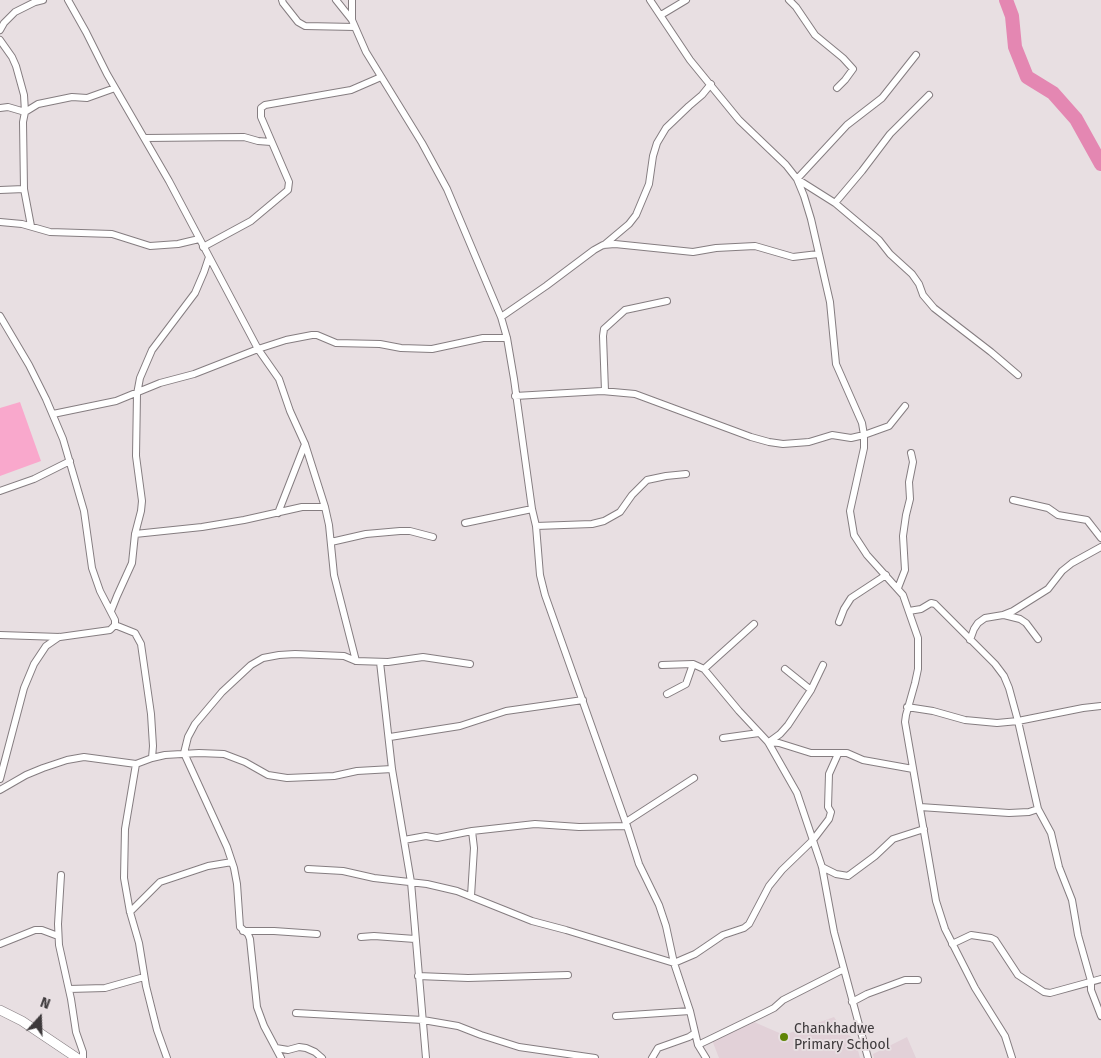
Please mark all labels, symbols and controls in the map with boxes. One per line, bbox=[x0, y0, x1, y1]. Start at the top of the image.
north arrow bbox=[15, 993, 65, 1043]
text: N bbox=[38, 994, 53, 1013]
place label: Chankhadwe Primary School bbox=[794, 1021, 890, 1054]
marker: Chankhadwe Primary School bbox=[778, 1031, 790, 1043]

